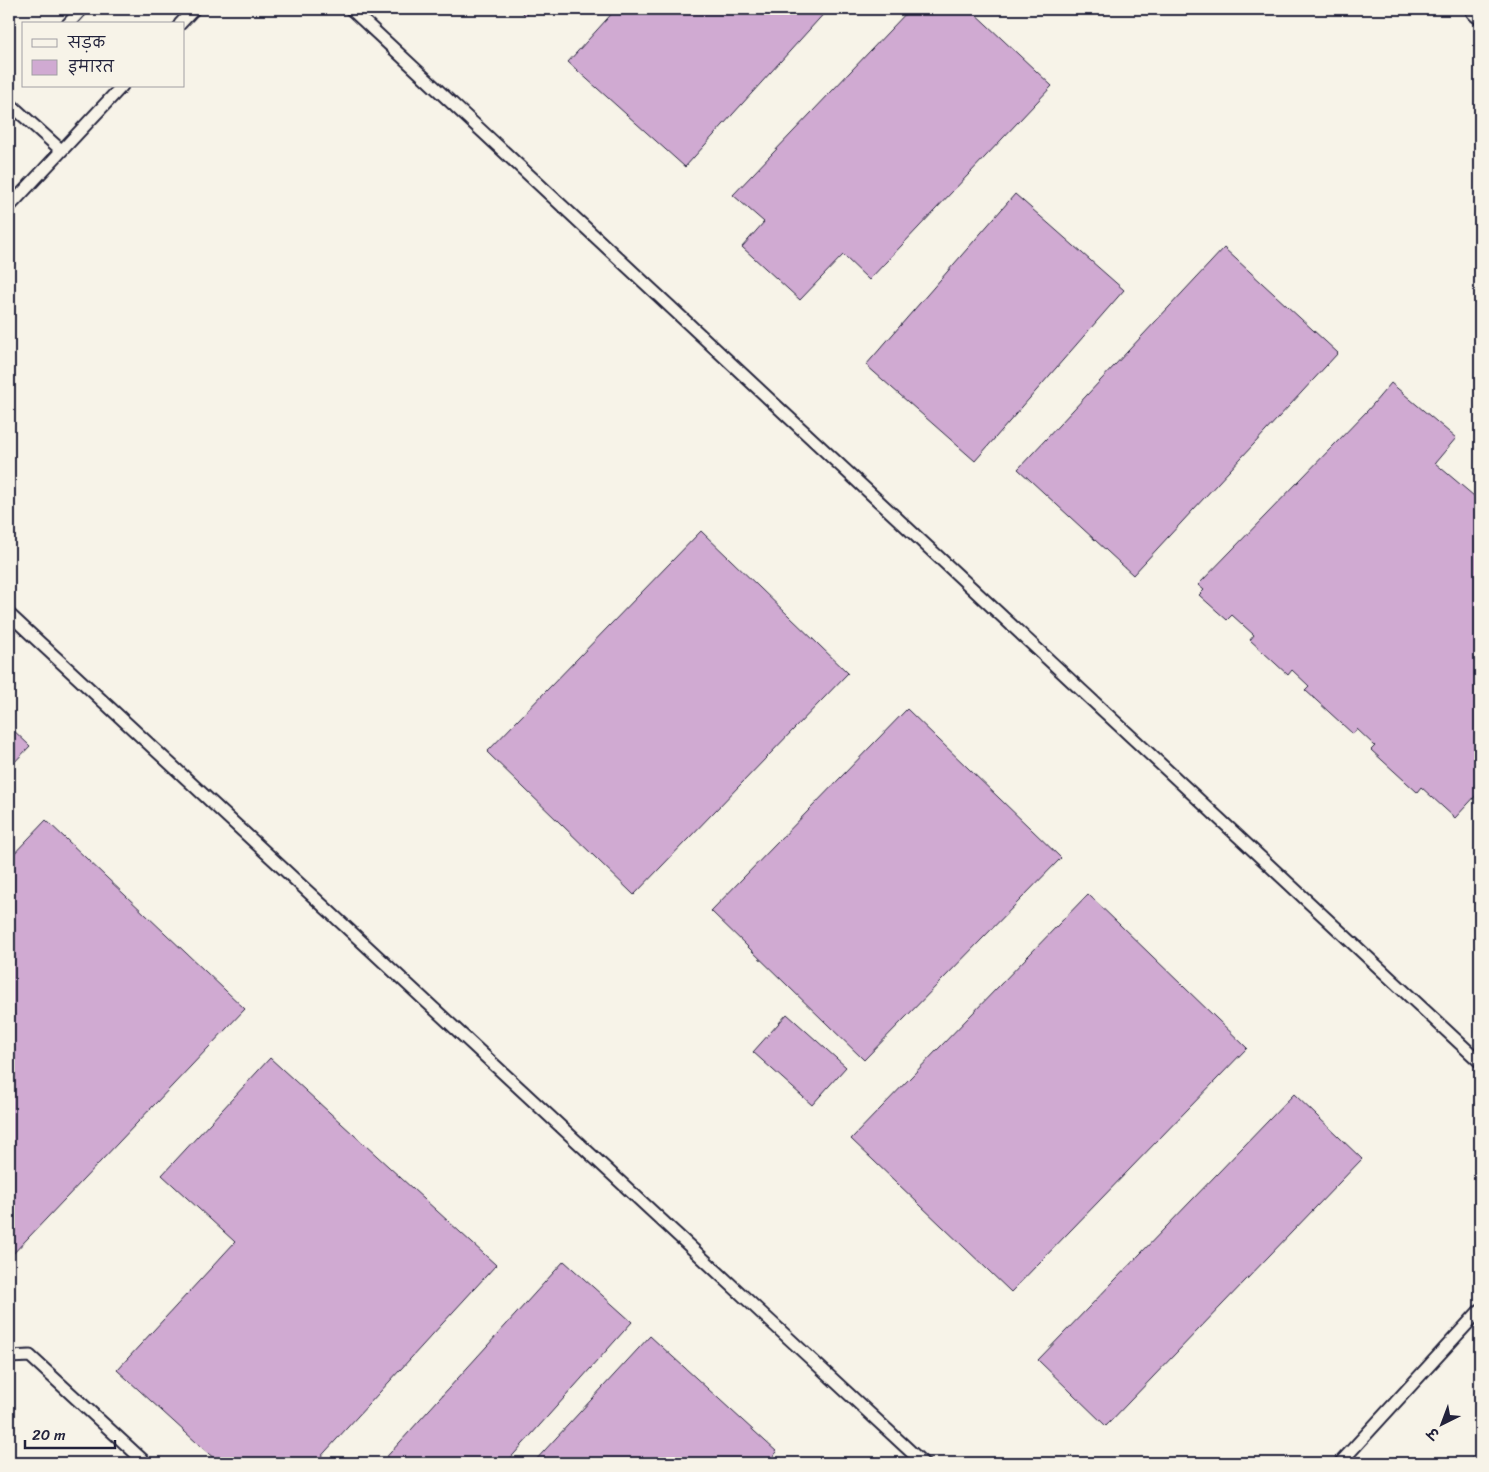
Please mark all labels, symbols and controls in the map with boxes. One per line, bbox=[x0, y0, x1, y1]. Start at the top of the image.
legend bbox=[22, 22, 185, 88]
text: सड़क bbox=[67, 30, 106, 56]
text: इमारत bbox=[68, 54, 115, 80]
north arrow bbox=[1416, 1400, 1466, 1450]
scale bar bbox=[25, 1417, 115, 1449]
text: उ bbox=[1421, 1420, 1447, 1447]
text: 20 m bbox=[32, 1422, 66, 1448]

